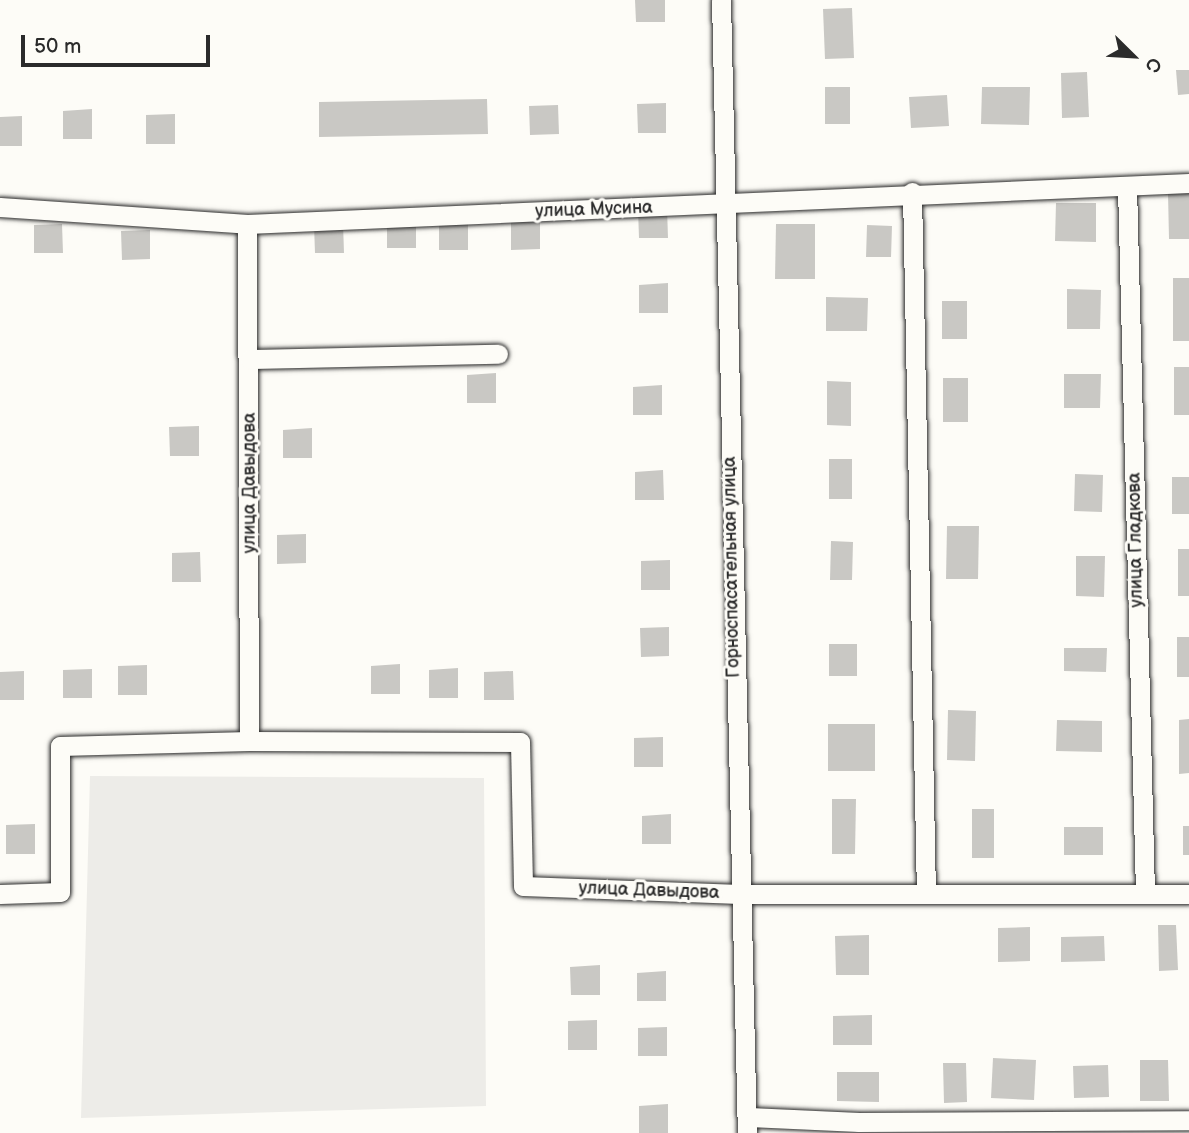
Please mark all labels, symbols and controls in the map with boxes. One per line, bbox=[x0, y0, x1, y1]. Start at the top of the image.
scale bar bbox=[24, 21, 214, 65]
north arrow bbox=[1098, 21, 1168, 91]
text: 50 m bbox=[34, 34, 81, 59]
text: С bbox=[1139, 54, 1166, 75]
street label: улица Мусина bbox=[535, 197, 653, 223]
street label: улица Давыдова bbox=[239, 413, 261, 553]
street label: Горноспасательная улица bbox=[719, 456, 745, 678]
street label: улица Гладкова bbox=[1124, 472, 1148, 608]
street label: улица Давыдова bbox=[578, 878, 720, 904]

